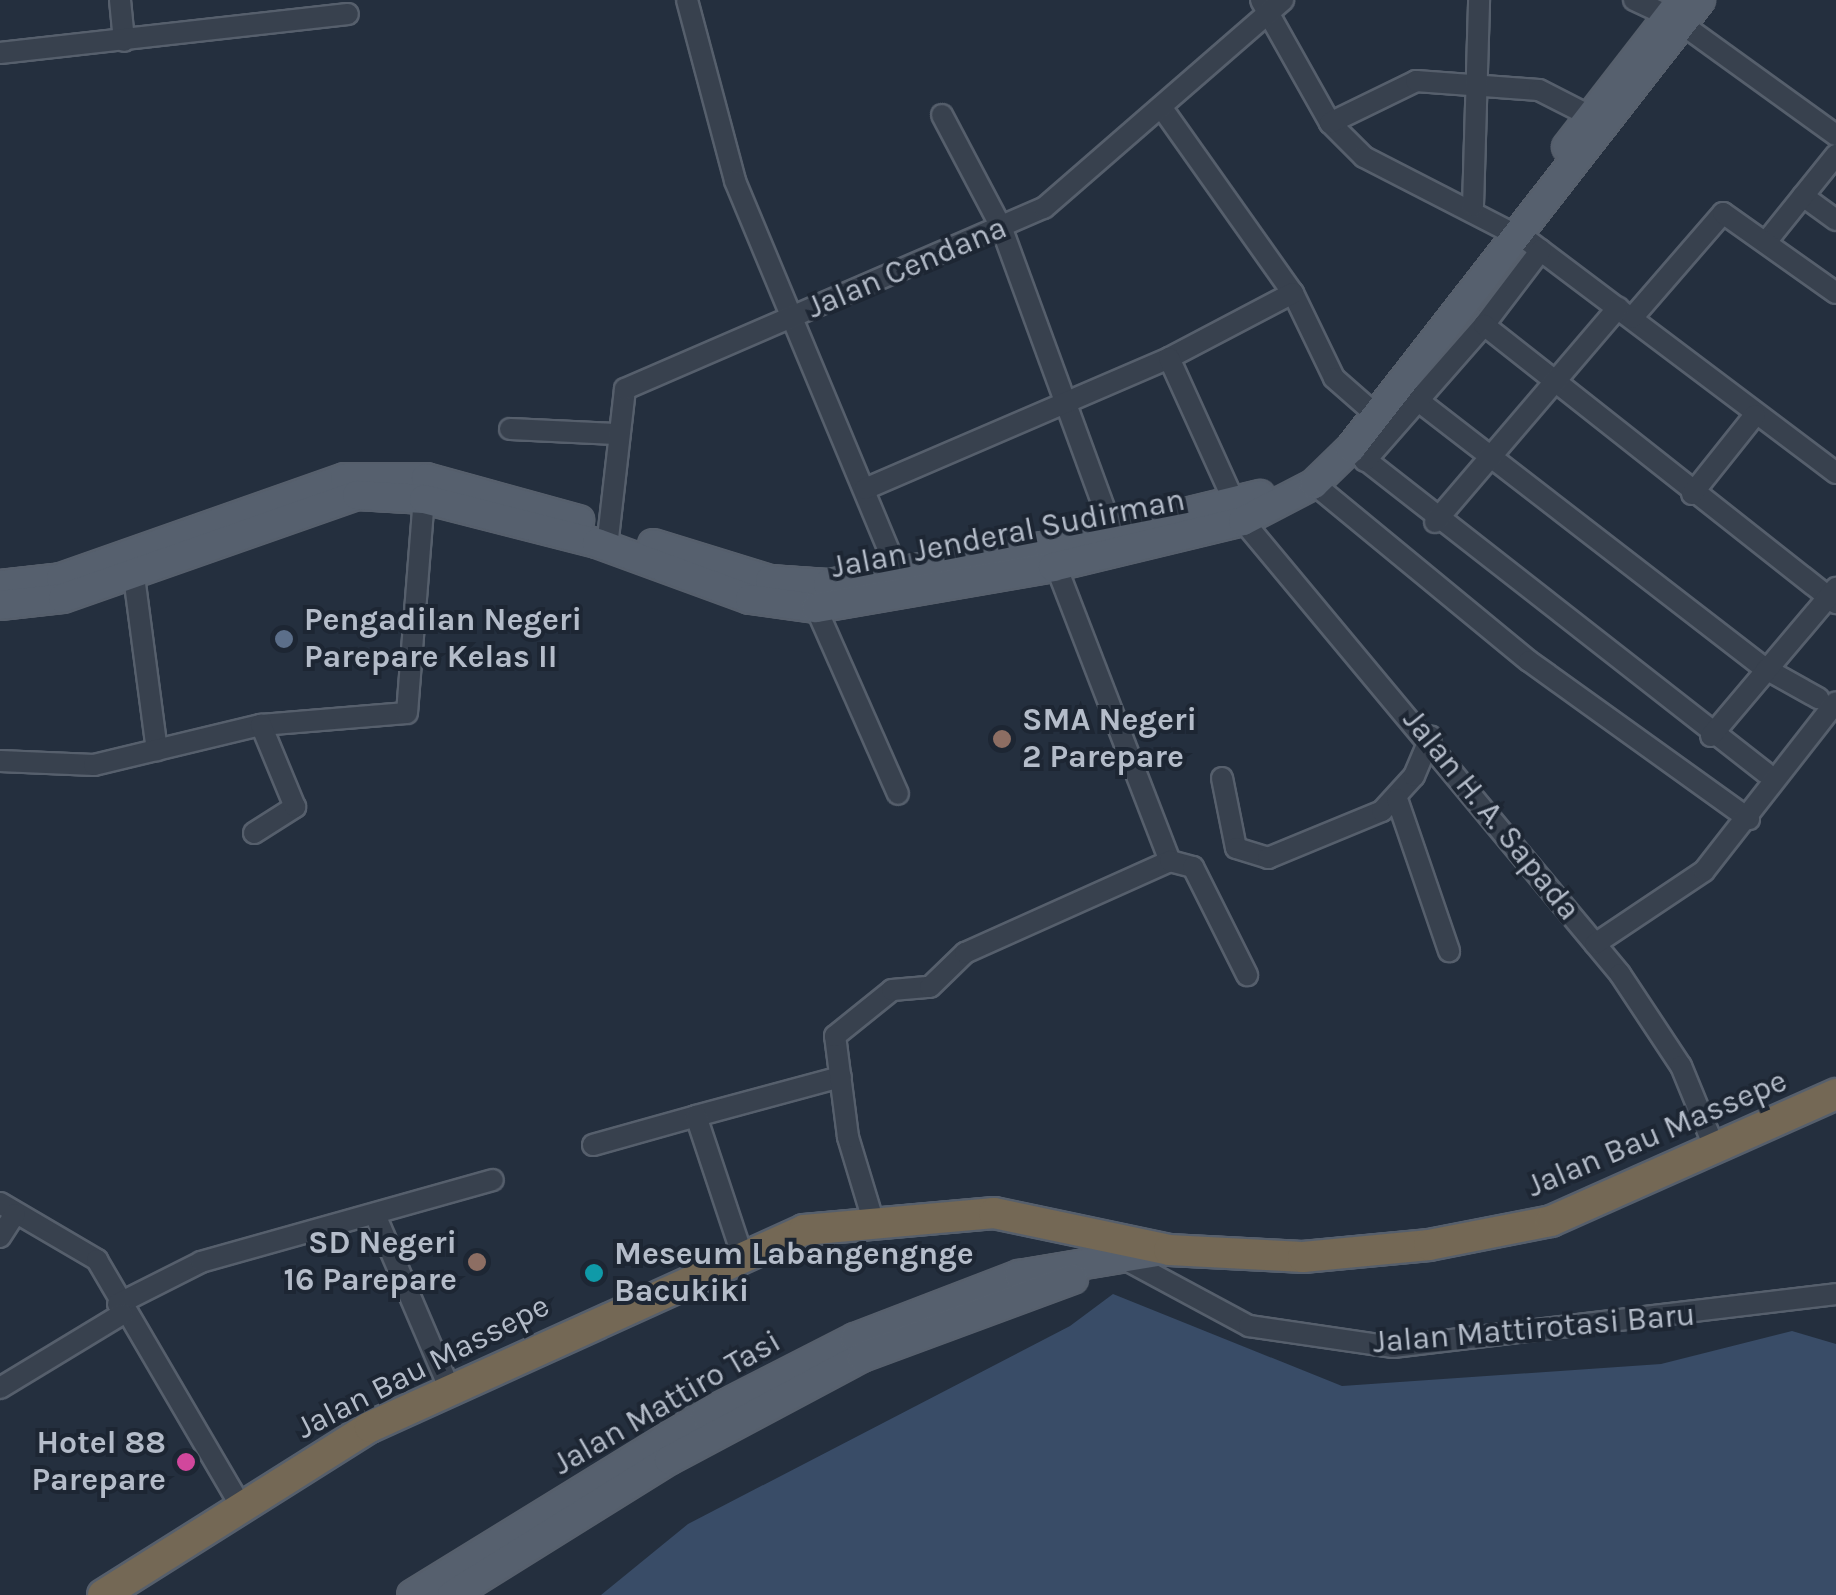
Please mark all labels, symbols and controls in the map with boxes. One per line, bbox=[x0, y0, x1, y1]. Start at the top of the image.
street label: Jalan Cendana bbox=[802, 209, 1012, 327]
street label: Jalan Jenderal Sudirman bbox=[828, 481, 1188, 587]
place label: Pengadilan Negeri Parepare Kelas II bbox=[304, 602, 582, 677]
marker: Pengadilan Negeri Parepare Kelas II bbox=[273, 628, 295, 650]
place label: SMA Negeri 2 Parepare bbox=[1022, 702, 1197, 777]
street label: Jalan H. A. Sapada bbox=[1394, 702, 1588, 928]
marker: SMA Negeri 2 Parepare bbox=[991, 728, 1013, 750]
street label: Jalan Bau Massepe bbox=[1521, 1062, 1793, 1206]
place label: SD Negeri 16 Parepare bbox=[283, 1225, 457, 1300]
place label: Meseum Labangengnge Bacukiki bbox=[614, 1236, 974, 1311]
marker: SD Negeri 16 Parepare bbox=[466, 1251, 488, 1273]
marker: Meseum Labangengnge Bacukiki bbox=[583, 1262, 605, 1284]
street label: Jalan Bau Massepe bbox=[290, 1287, 556, 1447]
street label: Jalan Mattirotasi Baru bbox=[1371, 1296, 1697, 1362]
street label: Jalan Mattiro Tasi bbox=[546, 1322, 788, 1484]
place label: Hotel 88 Parepare bbox=[31, 1425, 166, 1500]
marker: Hotel 88 Parepare bbox=[175, 1451, 197, 1473]

